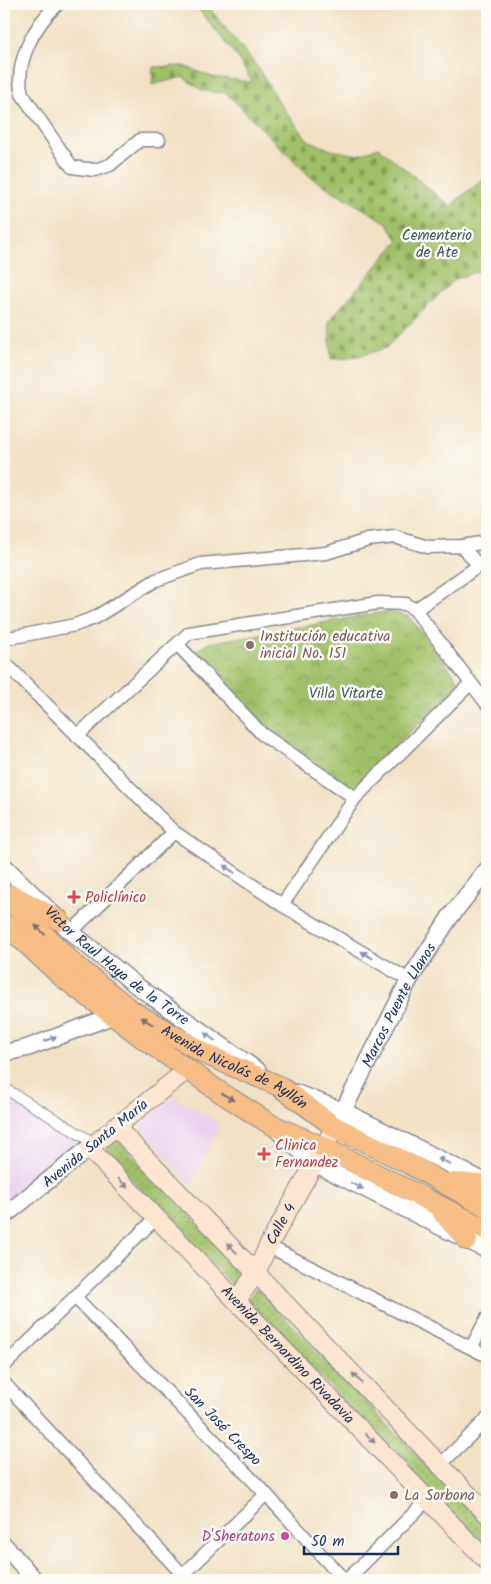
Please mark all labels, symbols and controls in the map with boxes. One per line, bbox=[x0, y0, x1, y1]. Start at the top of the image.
park label: Cementerio de Ate bbox=[402, 224, 472, 265]
place label: Institución educativa inicial No. 151 bbox=[260, 625, 390, 666]
marker: Institución educativa inicial No. 151 bbox=[244, 639, 256, 651]
park label: Villa Vitarte bbox=[309, 682, 383, 706]
one-way arrow bbox=[222, 864, 236, 874]
place label: Policlínico bbox=[85, 886, 146, 910]
marker: Policlínico bbox=[67, 890, 81, 904]
street label: Victor Raul Haya de la Torre bbox=[38, 901, 194, 1032]
one-way arrow bbox=[34, 924, 46, 936]
street label: Marcos Puente Llanos bbox=[356, 938, 443, 1072]
one-way arrow bbox=[360, 951, 373, 960]
one-way arrow bbox=[141, 1016, 154, 1025]
street label: Avenida Nicolás de Ayllón bbox=[156, 1019, 312, 1116]
one-way arrow bbox=[204, 1031, 217, 1042]
one-way arrow bbox=[43, 1035, 58, 1043]
street label: Avenida Santa María bbox=[37, 1093, 154, 1194]
one-way arrow bbox=[221, 1093, 234, 1102]
place label: Clinica Fernandez bbox=[275, 1134, 339, 1175]
marker: Clinica Fernandez bbox=[257, 1147, 271, 1161]
one-way arrow bbox=[436, 1157, 451, 1166]
one-way arrow bbox=[117, 1176, 129, 1188]
one-way arrow bbox=[350, 1181, 365, 1190]
street label: Calle 4 bbox=[260, 1199, 303, 1250]
one-way arrow bbox=[226, 1242, 238, 1254]
street label: Avenida Bernardino Rivadavia bbox=[214, 1280, 360, 1430]
one-way arrow bbox=[351, 1372, 363, 1384]
street label: San José Crespo bbox=[178, 1381, 267, 1472]
one-way arrow bbox=[364, 1431, 376, 1443]
place label: La Sorbona bbox=[404, 1484, 475, 1508]
marker: La Sorbona bbox=[388, 1489, 400, 1501]
scale bar bbox=[304, 1524, 397, 1556]
place label: D'Sheratons bbox=[201, 1525, 276, 1549]
marker: D'Sheratons bbox=[279, 1530, 291, 1542]
text: 50 m bbox=[311, 1530, 345, 1554]

